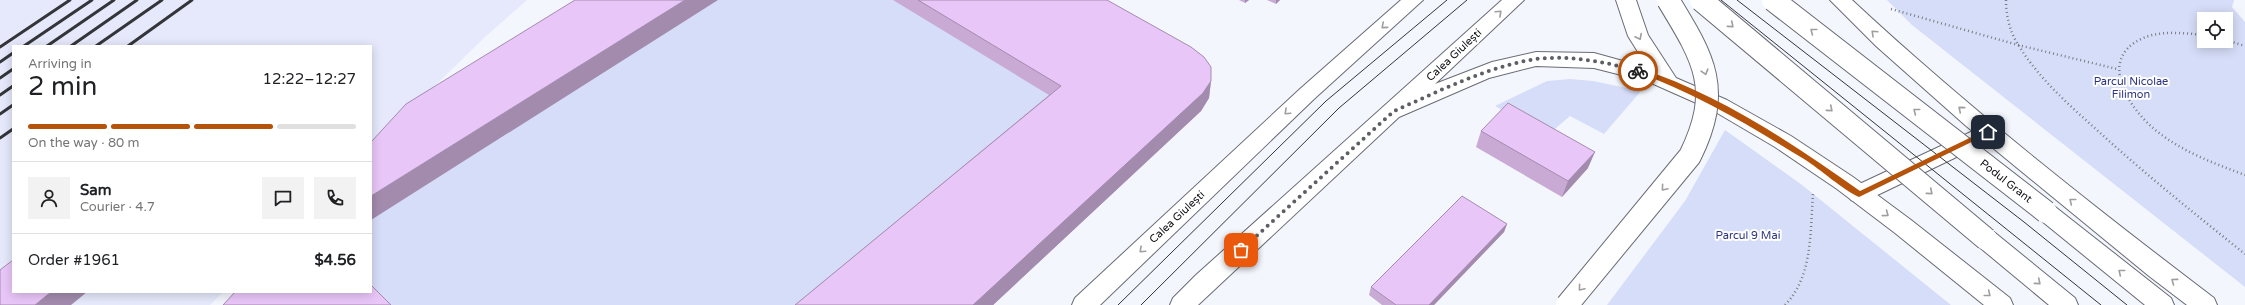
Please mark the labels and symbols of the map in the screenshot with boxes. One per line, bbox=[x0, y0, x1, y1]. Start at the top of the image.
one-way arrow bbox=[1494, 11, 1502, 18]
one-way arrow bbox=[1381, 21, 1389, 28]
one-way arrow bbox=[1726, 21, 1733, 28]
street label: Calea Giulești bbox=[1424, 26, 1484, 84]
one-way arrow bbox=[1810, 29, 1817, 36]
one-way arrow bbox=[1871, 30, 1879, 38]
one-way arrow bbox=[1634, 32, 1642, 40]
courier bbox=[1618, 51, 1658, 91]
one-way arrow bbox=[1700, 68, 1709, 75]
park label: Parcul Nicolae Filimon bbox=[2094, 75, 2168, 101]
one-way arrow bbox=[1826, 104, 1833, 111]
one-way arrow bbox=[1284, 107, 1292, 115]
one-way arrow bbox=[1958, 107, 1966, 114]
one-way arrow bbox=[1913, 108, 1920, 115]
pin bbox=[1971, 115, 2005, 149]
street label: Podul Grant bbox=[1977, 157, 2035, 205]
one-way arrow bbox=[1662, 183, 1669, 190]
street label: Calea Giulești bbox=[1147, 188, 1207, 246]
one-way arrow bbox=[1925, 188, 1933, 195]
one-way arrow bbox=[2070, 199, 2077, 206]
one-way arrow bbox=[1881, 209, 1888, 216]
park label: Parcul 9 Mai bbox=[1716, 229, 1780, 242]
pin bbox=[1224, 233, 1258, 267]
one-way arrow bbox=[1139, 245, 1147, 253]
one-way arrow bbox=[2118, 270, 2125, 277]
one-way arrow bbox=[2033, 277, 2041, 284]
one-way arrow bbox=[2172, 279, 2179, 286]
one-way arrow bbox=[1579, 283, 1586, 291]
one-way arrow bbox=[1983, 290, 1990, 297]

